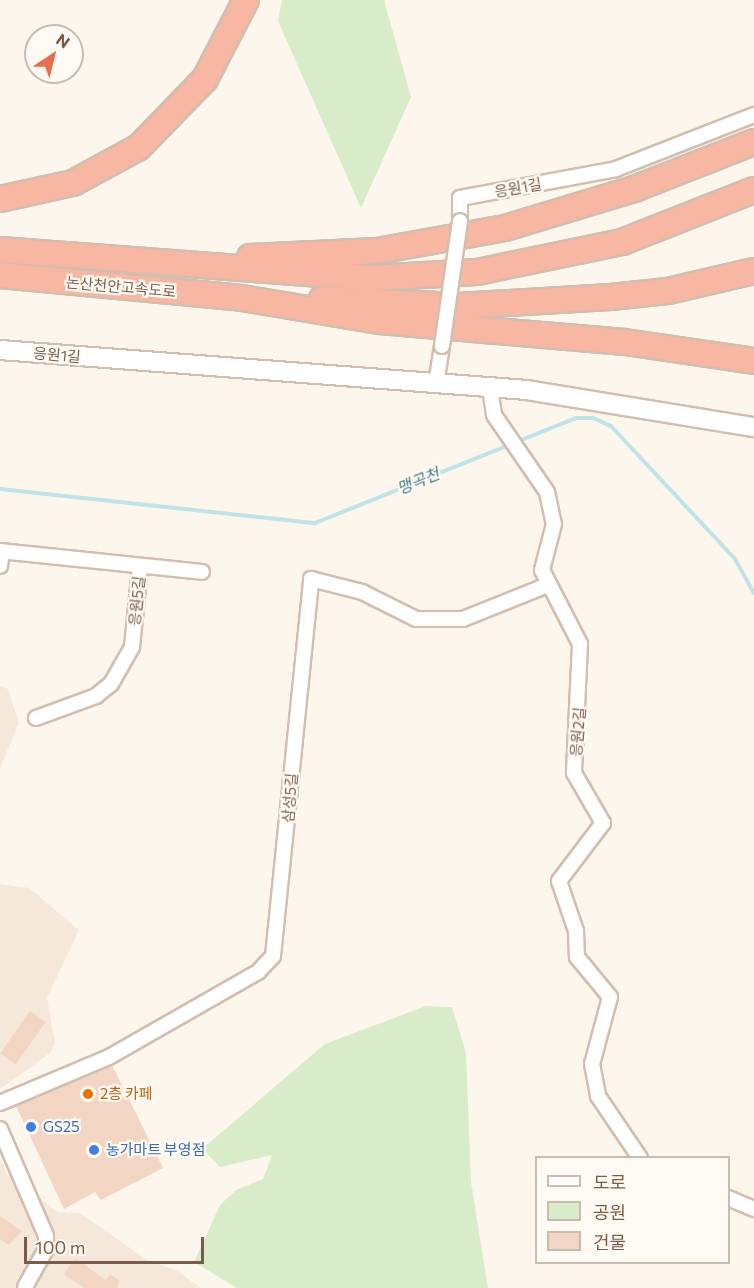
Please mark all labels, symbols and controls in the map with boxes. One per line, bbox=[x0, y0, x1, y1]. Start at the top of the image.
north arrow bbox=[24, 24, 84, 84]
text: N bbox=[53, 29, 74, 52]
street label: 응원1길 bbox=[493, 175, 543, 201]
street label: 논산천안고속도로 bbox=[65, 273, 177, 301]
street label: 응원1길 bbox=[32, 344, 82, 366]
water label: 맹곡천 bbox=[394, 464, 442, 498]
street label: 응원5길 bbox=[125, 575, 149, 627]
street label: 응원2길 bbox=[567, 706, 589, 758]
street label: 삼성5길 bbox=[279, 772, 301, 824]
place label: 2층 카페 bbox=[100, 1085, 153, 1103]
marker: 2층 카페 bbox=[81, 1087, 95, 1101]
place label: GS25 bbox=[43, 1118, 80, 1136]
marker: GS25 bbox=[24, 1120, 38, 1134]
place label: 농가마트 부영점 bbox=[106, 1141, 205, 1159]
marker: 농가마트 부영점 bbox=[87, 1143, 101, 1157]
legend bbox=[535, 1156, 730, 1264]
text: 도로 bbox=[593, 1171, 626, 1193]
text: 공원 bbox=[593, 1201, 626, 1223]
scale bar bbox=[27, 1225, 207, 1263]
text: 건물 bbox=[593, 1231, 626, 1253]
text: 100 m bbox=[35, 1236, 85, 1258]

